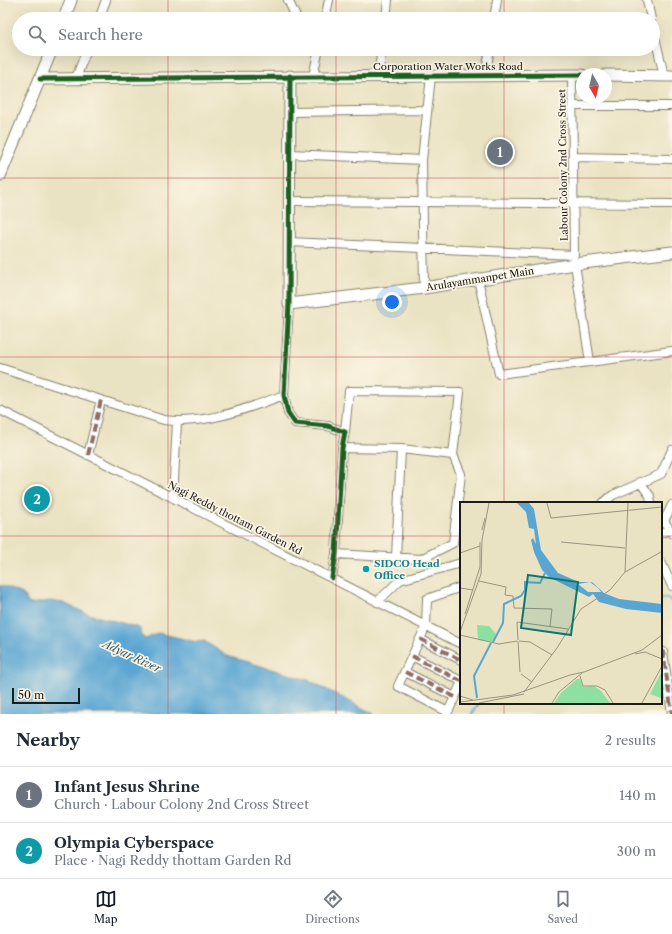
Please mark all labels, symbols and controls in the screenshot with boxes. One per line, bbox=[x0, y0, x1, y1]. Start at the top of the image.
search box bbox=[12, 12, 660, 56]
icon: search bbox=[26, 23, 48, 45]
text: Search here bbox=[58, 25, 143, 44]
street label: Corporation Water Works Road bbox=[373, 60, 523, 73]
north arrow bbox=[576, 68, 612, 104]
street label: Labour Colony 2nd Cross Street bbox=[555, 88, 571, 241]
pin: 1 bbox=[487, 137, 513, 167]
street label: Arulayammanpet Main bbox=[424, 264, 536, 294]
your location bbox=[382, 292, 402, 312]
street label: Nagi Reddy thottam Garden Rd bbox=[166, 478, 304, 558]
pin: 2 bbox=[24, 484, 50, 514]
inset map bbox=[460, 502, 662, 704]
place label: SIDCO Head Office bbox=[374, 557, 440, 582]
marker: SIDCO Head Office bbox=[361, 564, 371, 574]
water label: Adyar River bbox=[99, 636, 164, 676]
scale bar bbox=[12, 686, 80, 705]
text: 50 m bbox=[18, 688, 44, 702]
text: Nearby bbox=[16, 730, 80, 750]
text: 2 results bbox=[605, 732, 656, 748]
text: Infant Jesus Shrine bbox=[54, 777, 200, 796]
text: 1 bbox=[26, 787, 32, 803]
text: 140 m bbox=[619, 787, 656, 803]
text: Church · Labour Colony 2nd Cross Street bbox=[54, 796, 309, 812]
text: Olympia Cyberspace bbox=[54, 833, 214, 852]
text: 2 bbox=[25, 843, 33, 859]
text: 300 m bbox=[617, 843, 656, 859]
text: Place · Nagi Reddy thottam Garden Rd bbox=[54, 852, 291, 868]
tab: Map bbox=[94, 888, 118, 926]
tab: Directions bbox=[305, 888, 360, 926]
tab: Saved bbox=[548, 888, 578, 926]

